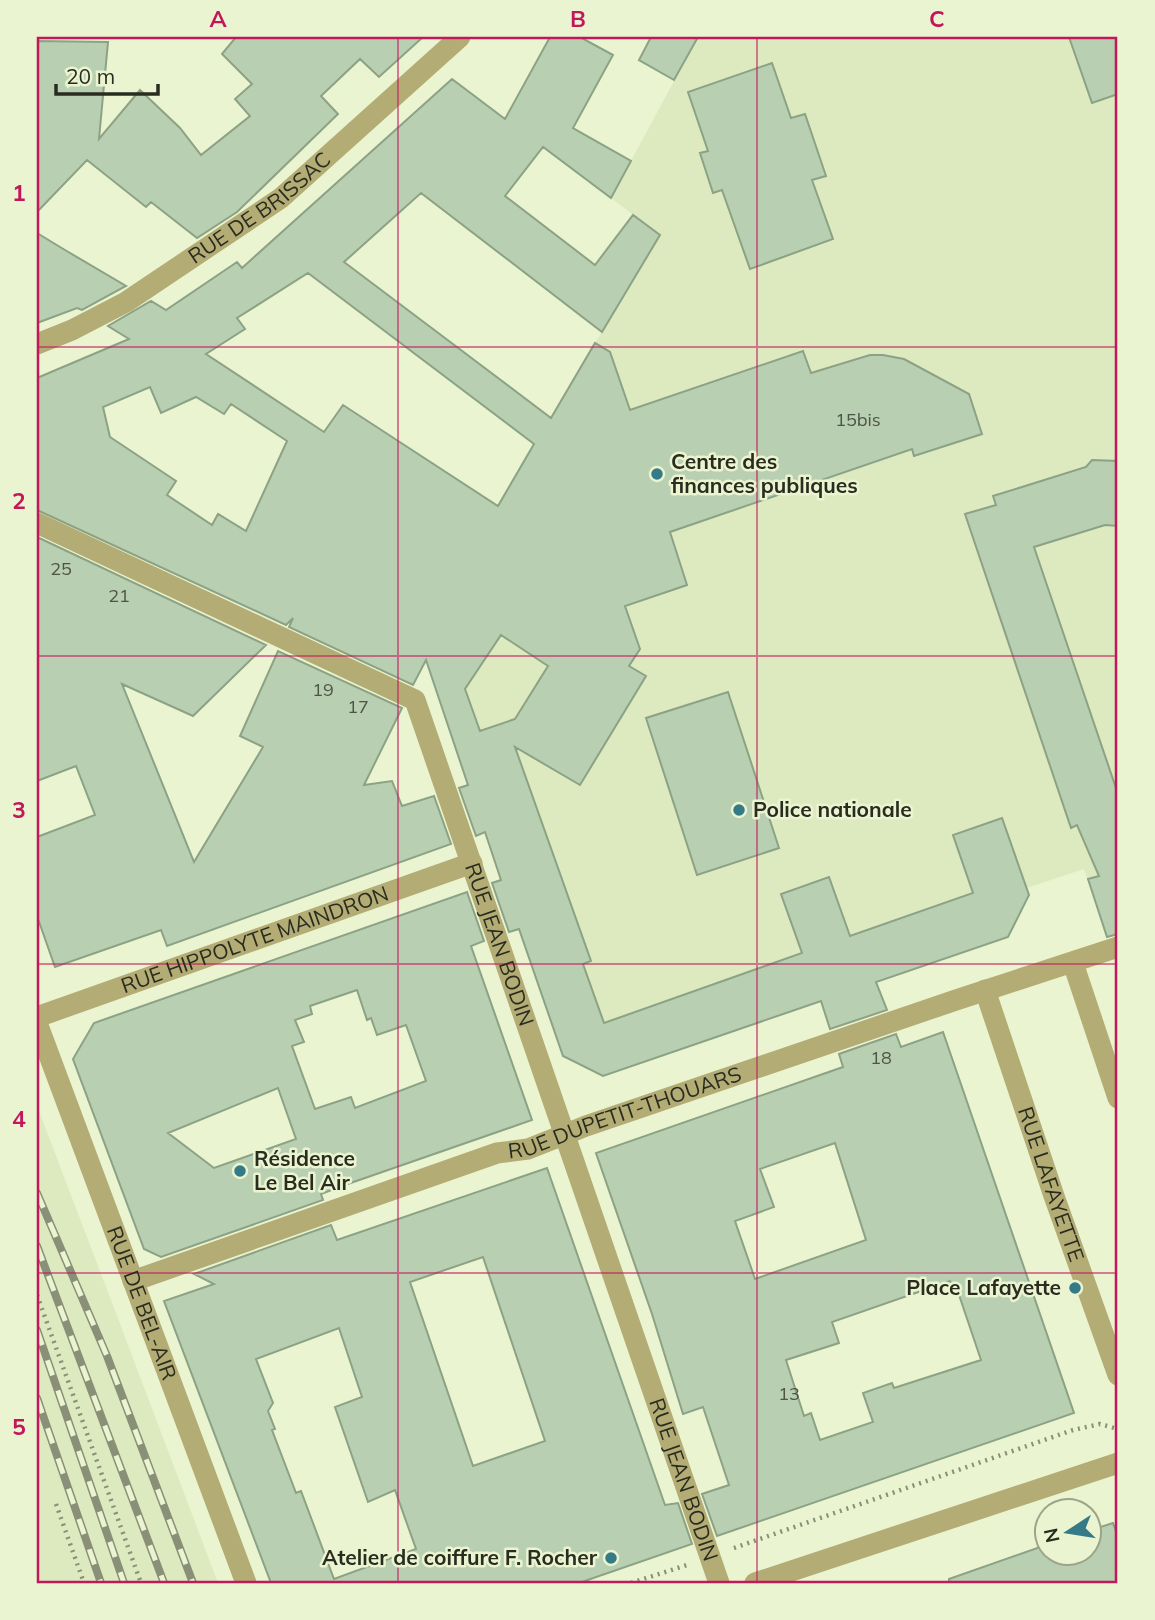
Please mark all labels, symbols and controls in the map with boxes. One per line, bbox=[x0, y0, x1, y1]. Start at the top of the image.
text: A bbox=[209, 4, 227, 33]
text: B bbox=[570, 4, 586, 33]
text: C bbox=[929, 4, 945, 33]
scale bar bbox=[56, 52, 158, 96]
text: 20 m bbox=[66, 63, 115, 89]
street label: RUE DE BRISSAC bbox=[183, 146, 335, 269]
text: 1 bbox=[12, 178, 26, 207]
house number: 15bis bbox=[835, 408, 881, 431]
place label: Centre des finances publiques bbox=[671, 448, 858, 498]
marker: Centre des finances publiques bbox=[649, 466, 665, 482]
text: 2 bbox=[12, 486, 26, 515]
house number: 25 bbox=[50, 557, 72, 580]
house number: 21 bbox=[108, 584, 130, 607]
house number: 19 bbox=[312, 678, 334, 701]
house number: 17 bbox=[347, 695, 369, 718]
text: 3 bbox=[12, 795, 26, 824]
place label: Police nationale bbox=[753, 796, 912, 822]
marker: Police nationale bbox=[731, 802, 747, 818]
street label: RUE JEAN BODIN bbox=[460, 859, 540, 1029]
street label: RUE HIPPOLYTE MAINDRON bbox=[117, 880, 392, 998]
house number: 18 bbox=[870, 1046, 892, 1069]
street label: RUE DUPETIT-THOUARS bbox=[506, 1060, 744, 1163]
street label: RUE LAFAYETTE bbox=[1013, 1103, 1090, 1265]
text: 4 bbox=[12, 1104, 26, 1133]
place label: Résidence Le Bel Air bbox=[254, 1145, 355, 1195]
marker: Résidence Le Bel Air bbox=[232, 1163, 248, 1179]
street label: RUE DE BEL-AIR bbox=[102, 1222, 183, 1383]
place label: Place Lafayette bbox=[906, 1274, 1061, 1300]
marker: Place Lafayette bbox=[1067, 1280, 1083, 1296]
house number: 13 bbox=[778, 1382, 800, 1405]
street label: RUE JEAN BODIN bbox=[644, 1394, 724, 1564]
text: 5 bbox=[12, 1412, 26, 1441]
north arrow bbox=[1032, 1498, 1102, 1568]
text: N bbox=[1038, 1526, 1065, 1545]
place label: Atelier de coiffure F. Rocher bbox=[322, 1544, 598, 1570]
marker: Atelier de coiffure F. Rocher bbox=[603, 1550, 619, 1566]

